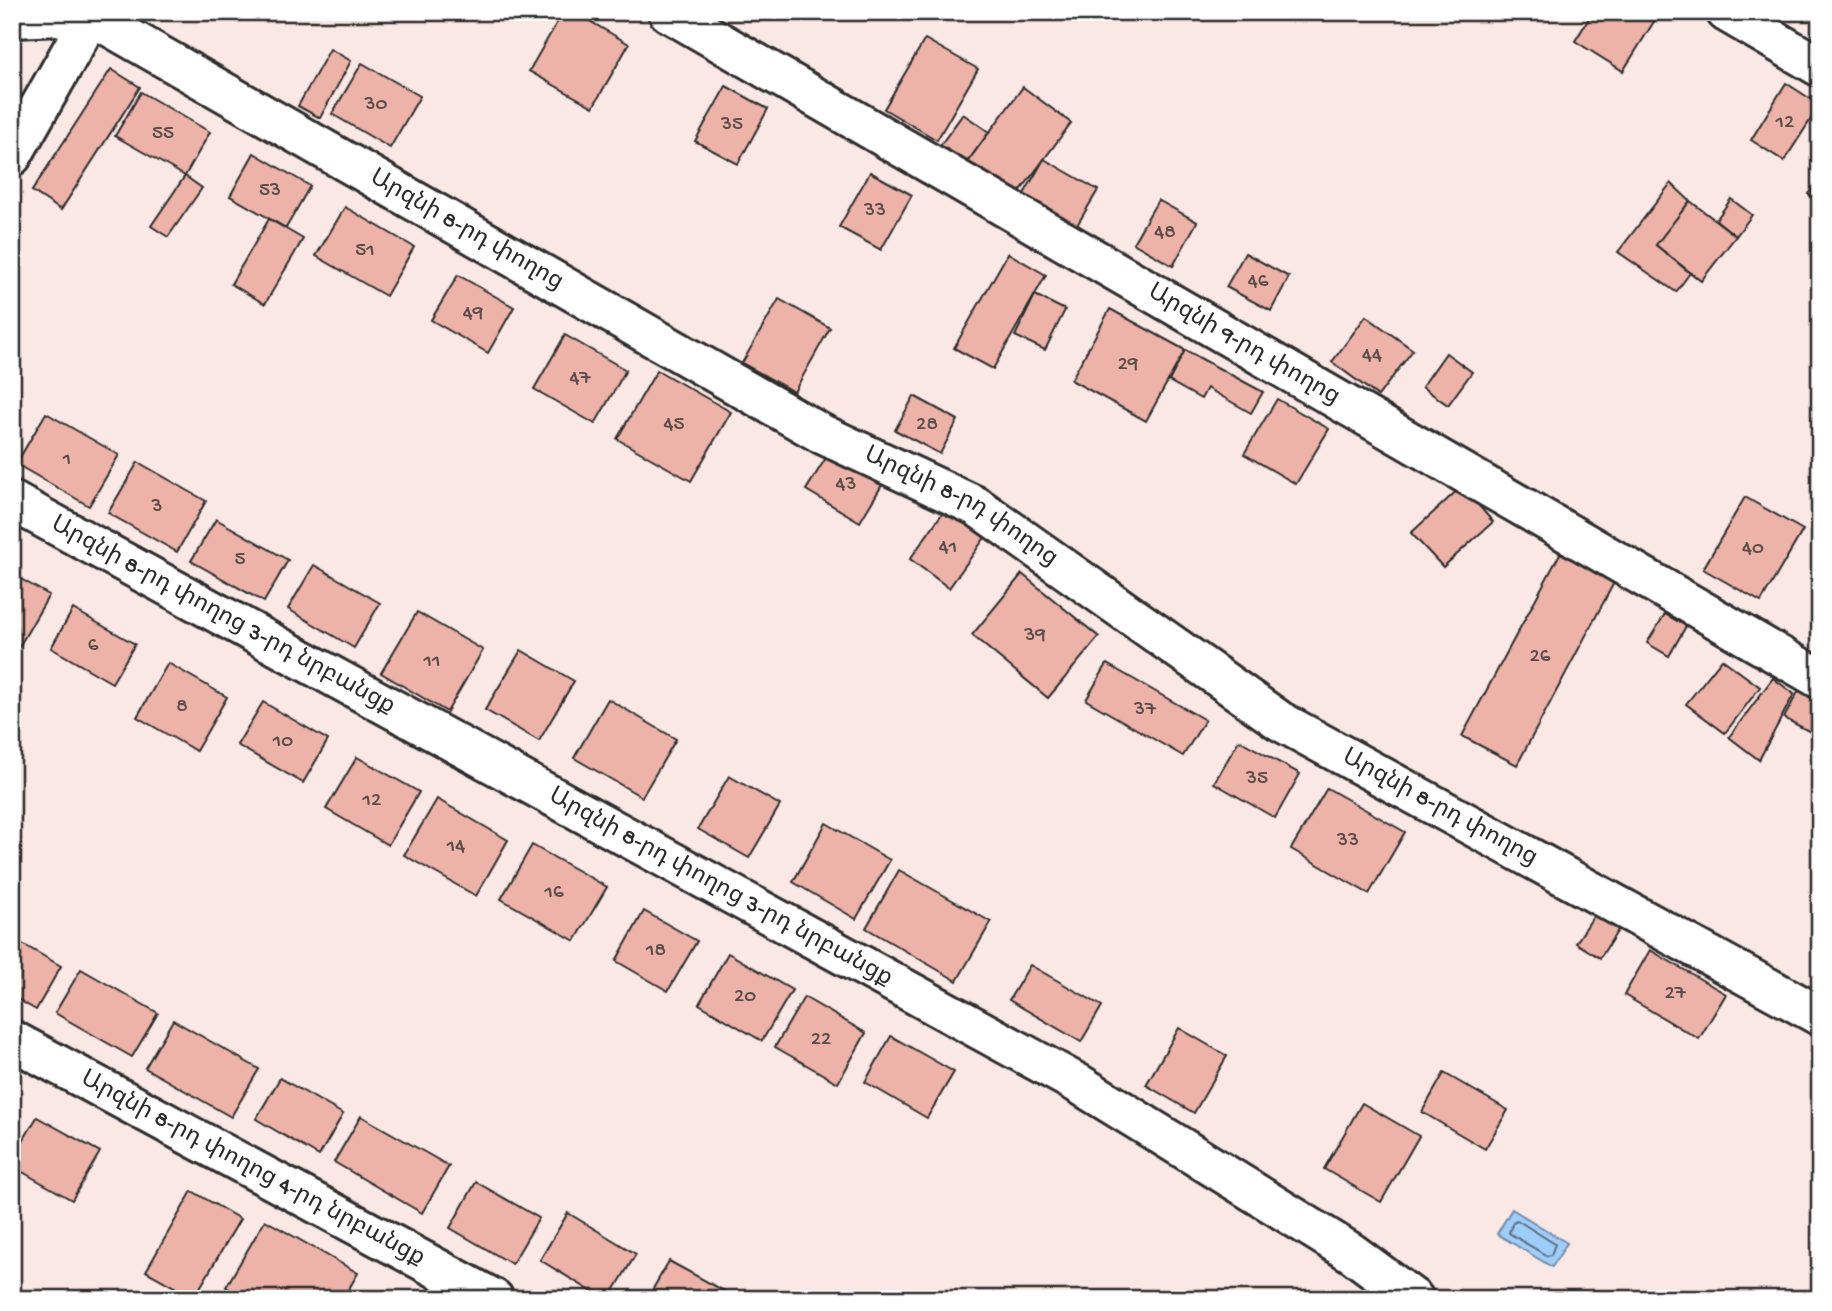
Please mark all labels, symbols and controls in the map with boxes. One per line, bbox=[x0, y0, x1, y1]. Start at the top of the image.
house number: 30 bbox=[364, 93, 387, 118]
house number: 12 bbox=[1775, 111, 1794, 136]
house number: 35 bbox=[720, 113, 743, 138]
house number: 55 bbox=[152, 122, 174, 147]
street label: Արզնի 8-րդ փողոց bbox=[364, 164, 568, 297]
house number: 53 bbox=[259, 179, 281, 204]
house number: 33 bbox=[863, 199, 886, 224]
house number: 48 bbox=[1154, 221, 1176, 246]
house number: 51 bbox=[355, 239, 375, 264]
house number: 46 bbox=[1248, 270, 1269, 295]
street label: Արզնի 9-րդ փողոց bbox=[1142, 278, 1345, 412]
house number: 49 bbox=[463, 302, 484, 327]
house number: 44 bbox=[1362, 344, 1382, 369]
house number: 29 bbox=[1118, 353, 1139, 378]
house number: 47 bbox=[570, 367, 592, 392]
house number: 45 bbox=[664, 413, 684, 438]
house number: 28 bbox=[916, 413, 938, 438]
street label: Արզնի 8-րդ փողոց bbox=[859, 441, 1063, 573]
house number: 1 bbox=[62, 448, 71, 473]
house number: 43 bbox=[836, 473, 856, 498]
house number: 3 bbox=[151, 495, 162, 520]
street label: Արզնի 8-րդ փողոց 3-րդ նրբանցք bbox=[47, 509, 399, 723]
house number: 41 bbox=[939, 536, 957, 561]
house number: 40 bbox=[1742, 537, 1764, 562]
house number: 5 bbox=[234, 548, 246, 573]
house number: 39 bbox=[1023, 624, 1046, 649]
house number: 6 bbox=[88, 634, 99, 659]
house number: 26 bbox=[1530, 645, 1551, 670]
house number: 11 bbox=[423, 650, 440, 675]
house number: 8 bbox=[176, 694, 188, 720]
house number: 37 bbox=[1133, 698, 1157, 723]
house number: 10 bbox=[272, 730, 293, 755]
street label: Արզնի 8-րդ փողոց bbox=[1337, 743, 1542, 873]
house number: 35 bbox=[1245, 767, 1268, 792]
street label: Արզնի 8-րդ փողոց 3-րդ նրբանցք bbox=[543, 782, 897, 994]
house number: 12 bbox=[362, 789, 381, 814]
house number: 33 bbox=[1336, 829, 1359, 854]
house number: 14 bbox=[446, 835, 465, 860]
house number: 16 bbox=[543, 881, 564, 906]
house number: 18 bbox=[645, 939, 666, 964]
house number: 27 bbox=[1664, 982, 1687, 1007]
house number: 20 bbox=[734, 985, 756, 1010]
house number: 22 bbox=[811, 1028, 831, 1053]
street label: Արզնի 8-րդ փողոց 4-րդ նրբանցք bbox=[75, 1065, 430, 1273]

